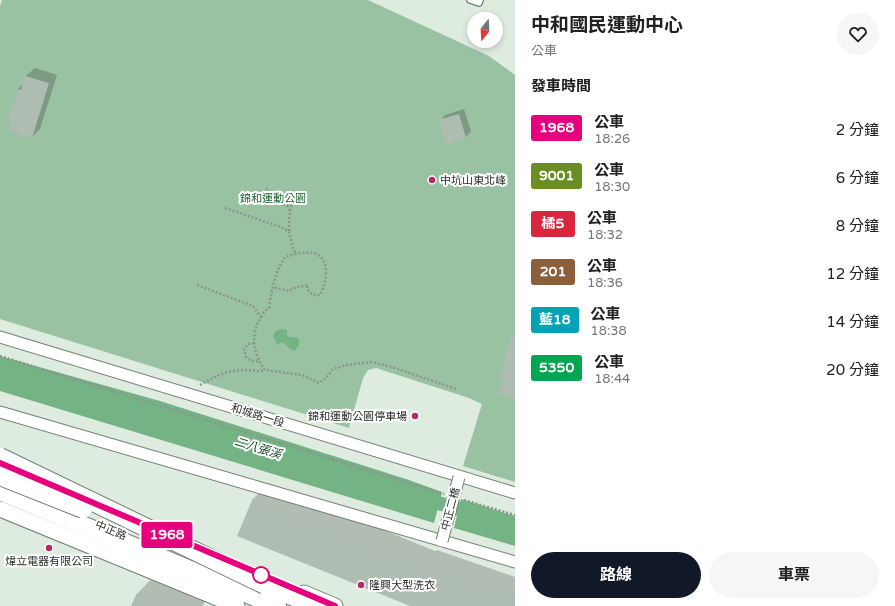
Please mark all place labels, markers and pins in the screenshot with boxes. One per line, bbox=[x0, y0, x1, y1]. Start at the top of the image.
place label: 中坑山東北峰 bbox=[440, 174, 506, 187]
marker: 中坑山東北峰 bbox=[427, 175, 437, 185]
place label: 錦和運動公園停車場 bbox=[308, 410, 407, 423]
marker: 錦和運動公園停車場 bbox=[410, 411, 420, 421]
marker: 煒立電器有限公司 bbox=[44, 543, 54, 553]
place label: 煒立電器有限公司 bbox=[5, 555, 93, 568]
unlabelled marker bbox=[252, 566, 270, 584]
place label: 隆興大型洗衣 bbox=[369, 579, 435, 592]
marker: 隆興大型洗衣 bbox=[356, 580, 366, 590]

